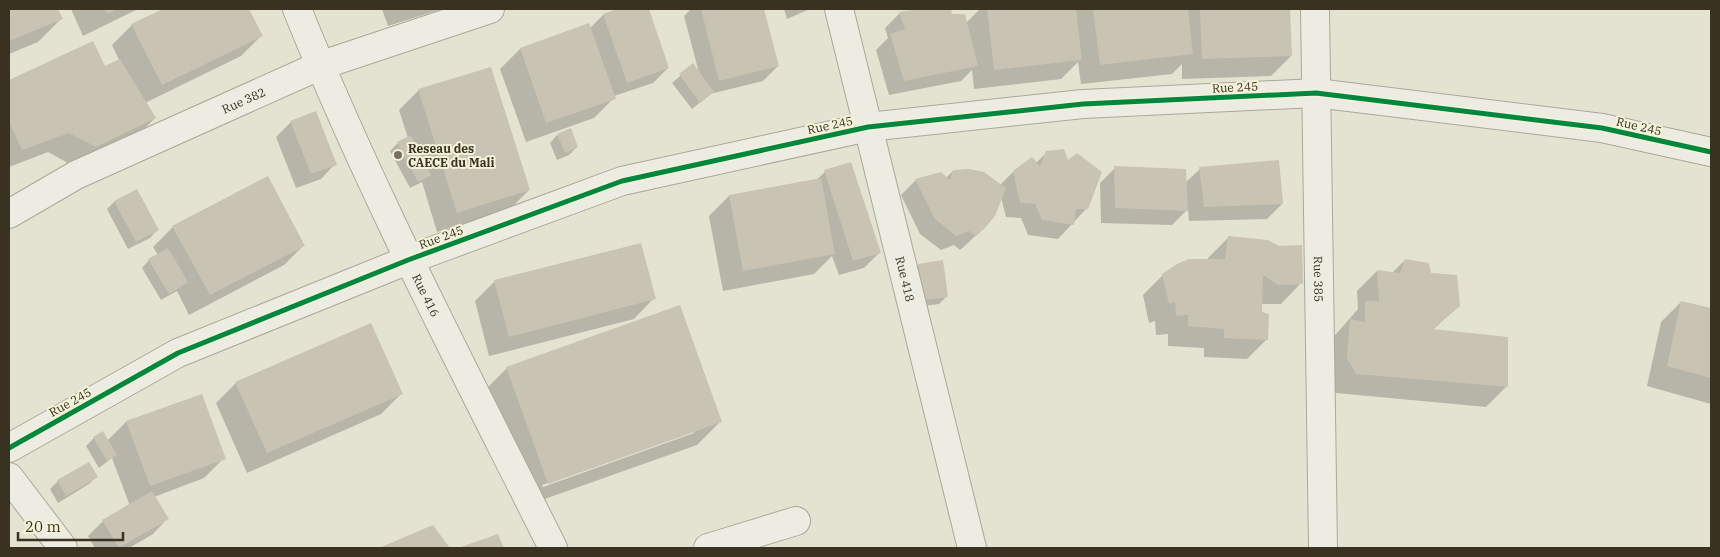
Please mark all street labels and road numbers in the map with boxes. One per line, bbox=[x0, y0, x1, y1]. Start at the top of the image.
street label: Rue 245 bbox=[1212, 78, 1258, 96]
street label: Rue 382 bbox=[219, 84, 268, 116]
street label: Rue 245 bbox=[806, 113, 854, 137]
street label: Rue 245 bbox=[1615, 113, 1663, 139]
street label: Rue 245 bbox=[417, 222, 465, 252]
street label: Rue 418 bbox=[893, 255, 918, 303]
street label: Rue 385 bbox=[1311, 256, 1327, 302]
street label: Rue 416 bbox=[409, 271, 443, 319]
street label: Rue 245 bbox=[46, 384, 94, 420]

